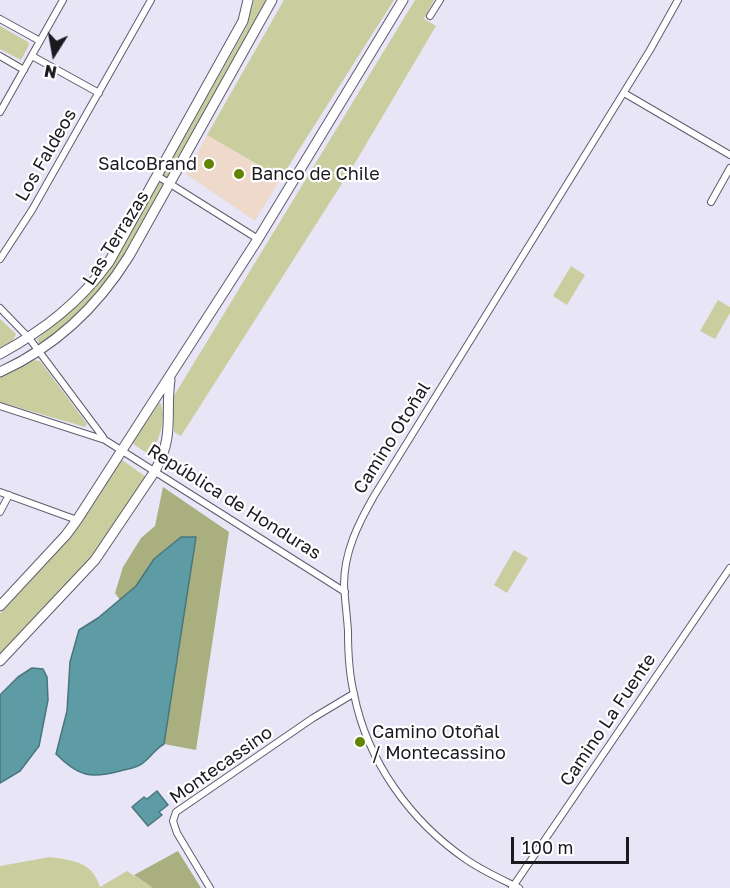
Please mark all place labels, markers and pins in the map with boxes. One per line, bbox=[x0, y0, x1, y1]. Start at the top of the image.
place label: SalcoBrand bbox=[98, 153, 197, 175]
marker: SalcoBrand bbox=[202, 157, 216, 171]
place label: Banco de Chile bbox=[251, 163, 380, 185]
marker: Banco de Chile bbox=[232, 167, 246, 181]
place label: Camino Otoñal / Montecassino bbox=[372, 721, 506, 764]
marker: Camino Otoñal / Montecassino bbox=[353, 735, 367, 749]

